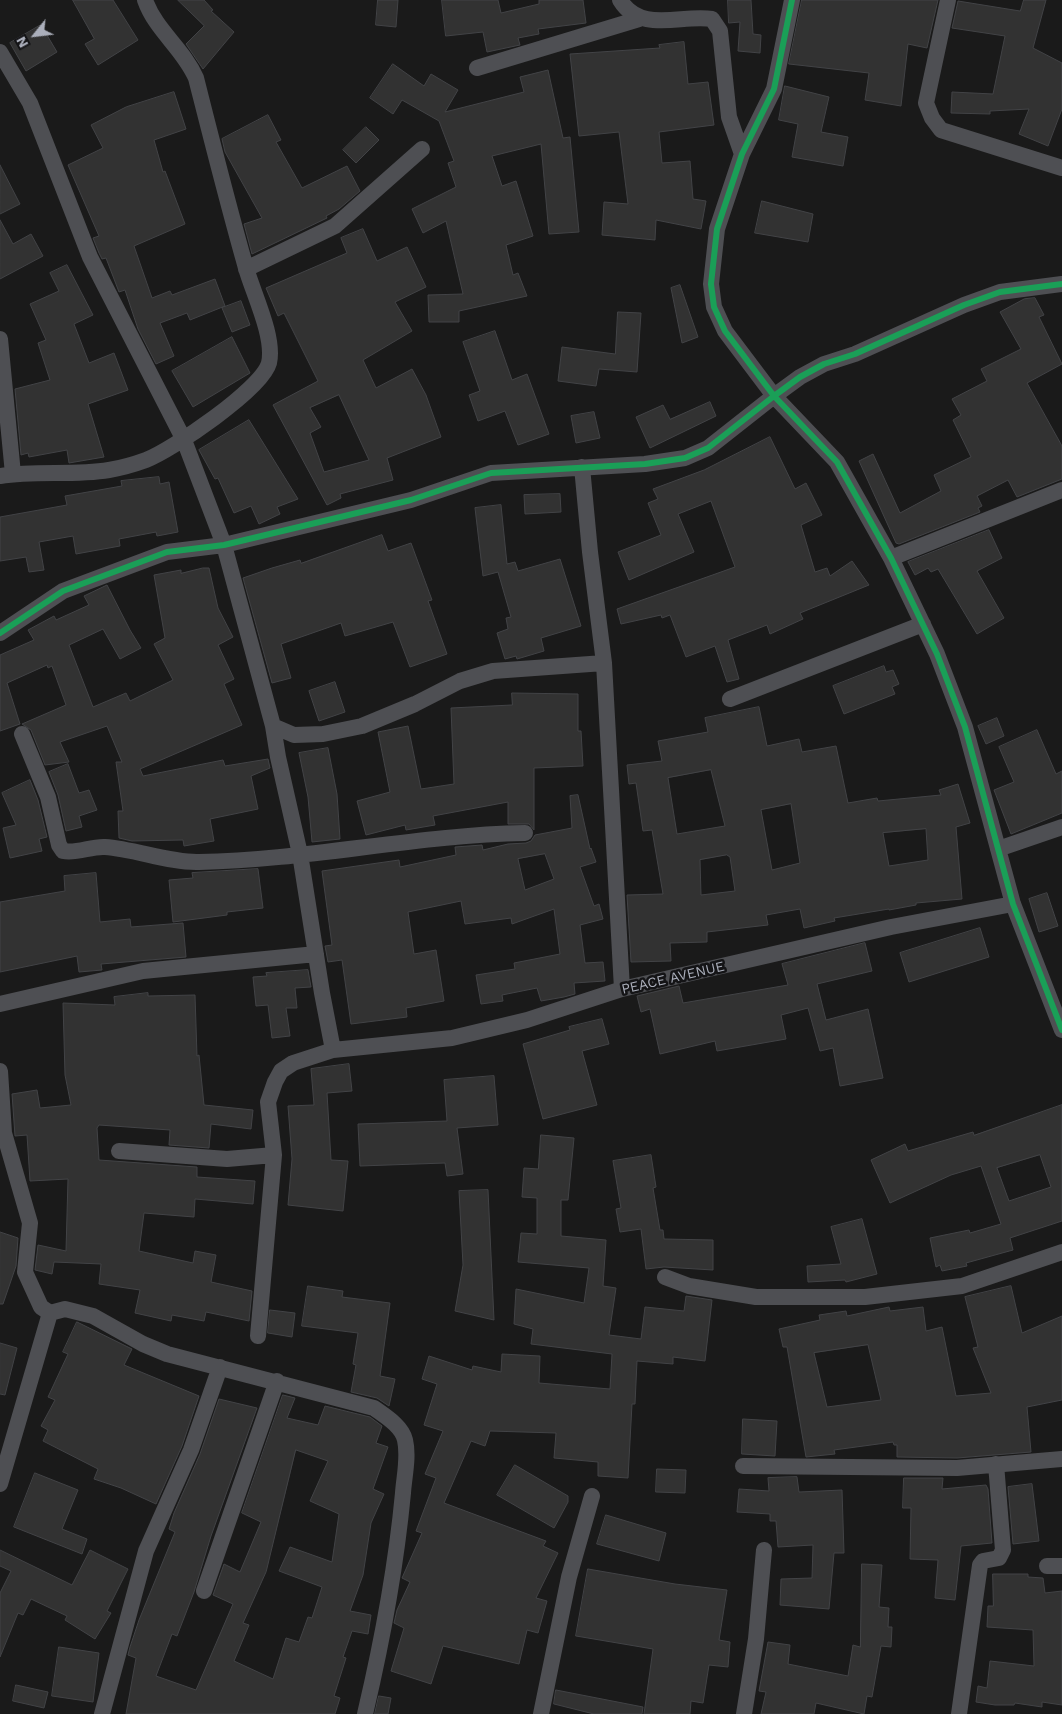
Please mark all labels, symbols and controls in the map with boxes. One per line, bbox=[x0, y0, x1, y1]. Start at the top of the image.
north arrow bbox=[10, 10, 60, 60]
text: N bbox=[12, 34, 31, 51]
street label: PEACE AVENUE bbox=[620, 958, 726, 998]

